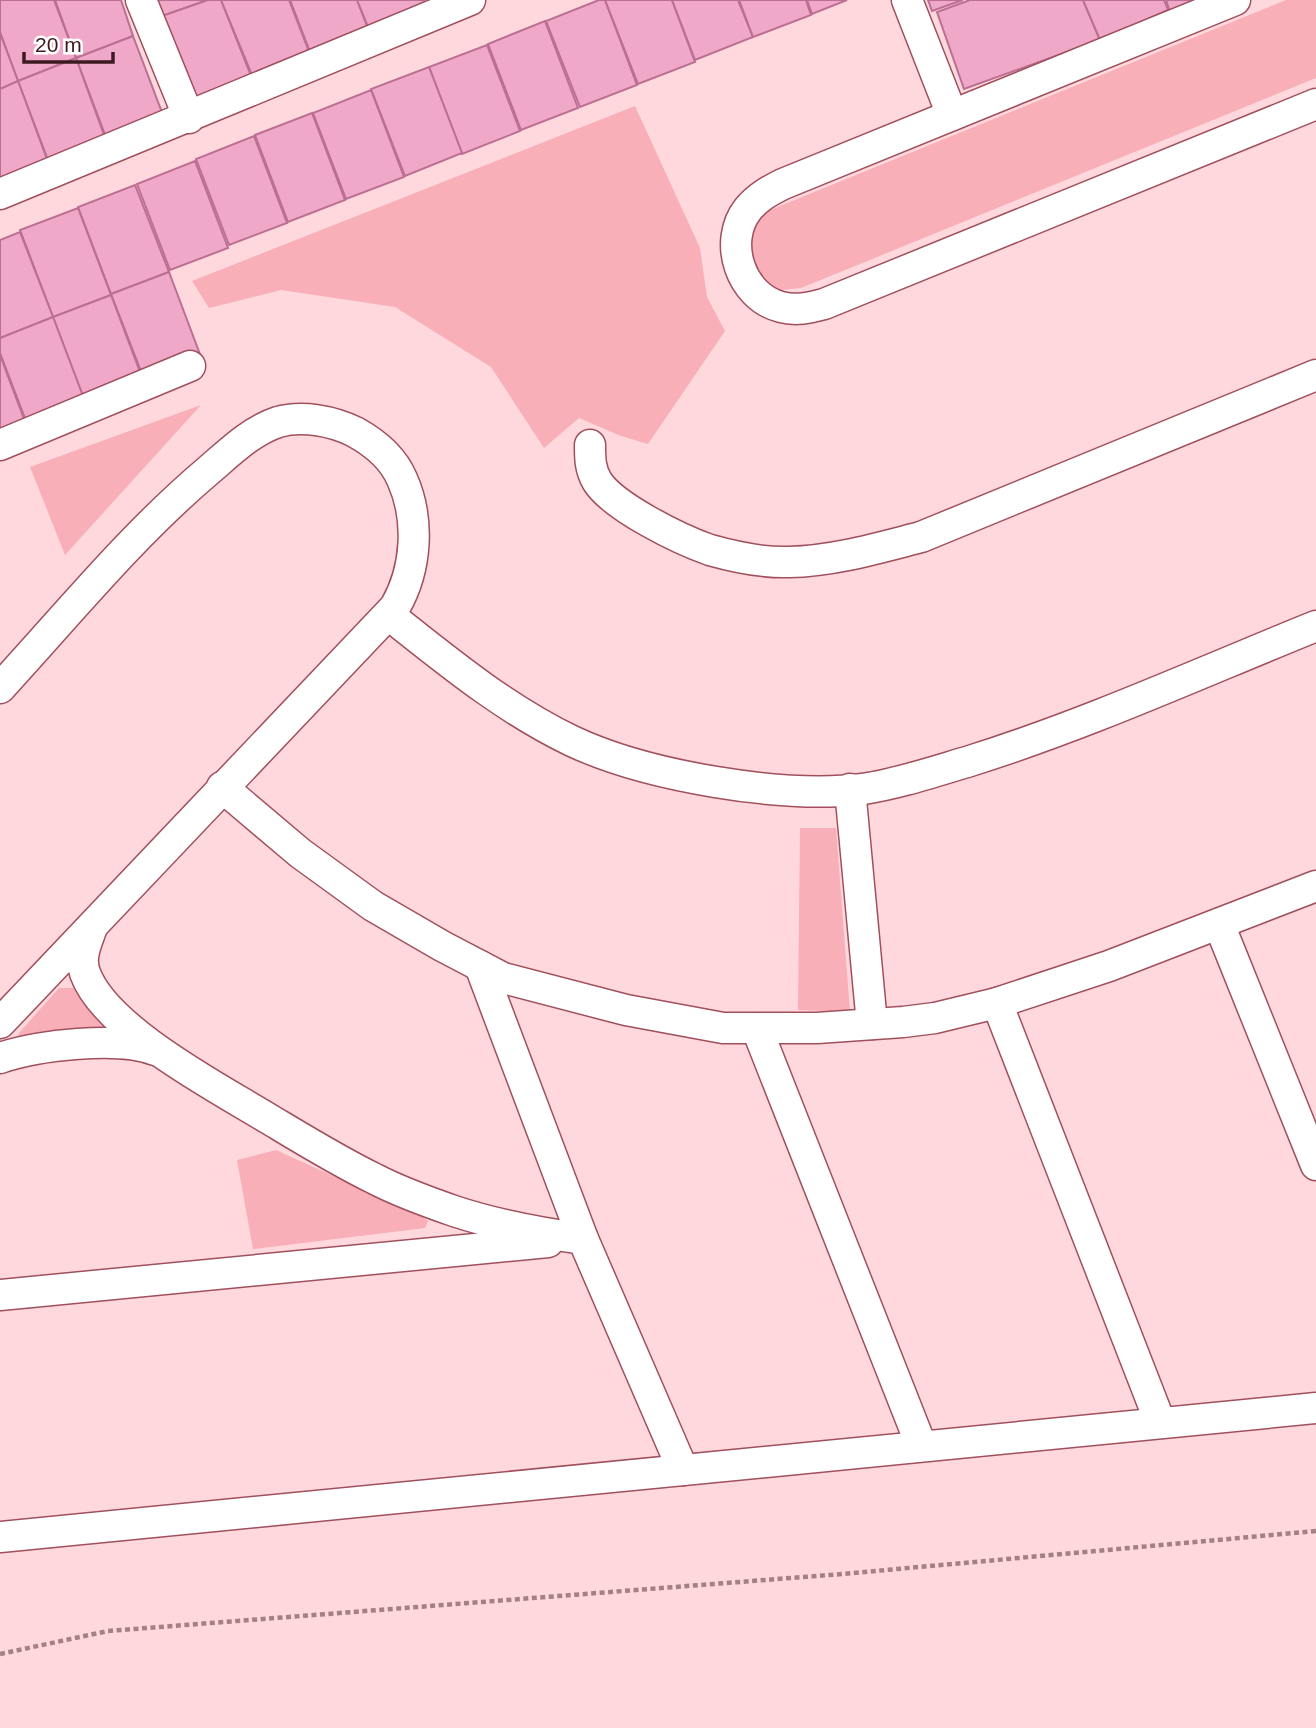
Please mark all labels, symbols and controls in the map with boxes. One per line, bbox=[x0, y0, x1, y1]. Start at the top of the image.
scale bar bbox=[24, 21, 114, 65]
text: 20 m bbox=[35, 33, 82, 56]

